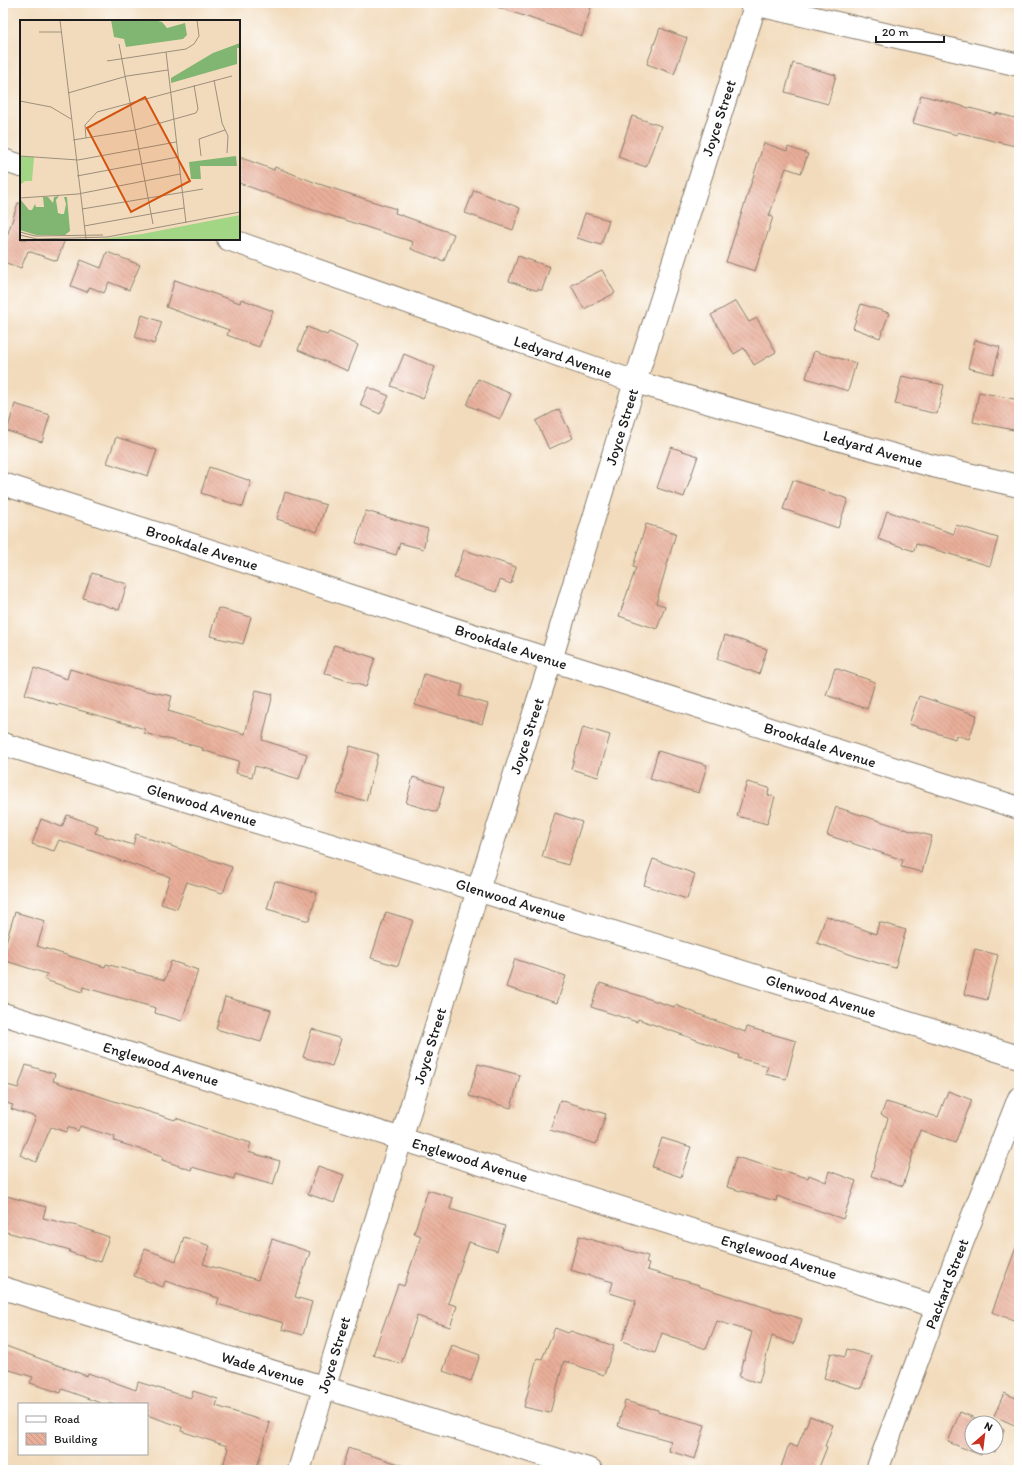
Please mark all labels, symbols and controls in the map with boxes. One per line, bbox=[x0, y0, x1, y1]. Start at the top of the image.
scale bar bbox=[876, 18, 944, 44]
inset map bbox=[20, 20, 240, 240]
text: 20 m bbox=[882, 25, 909, 39]
street label: Joyce Street bbox=[698, 77, 740, 158]
street label: Ledyard Avenue bbox=[511, 332, 615, 382]
street label: Joyce Street bbox=[602, 386, 642, 467]
street label: Ledyard Avenue bbox=[821, 426, 925, 472]
street label: Brookdale Avenue bbox=[144, 521, 260, 575]
street label: Brookdale Avenue bbox=[453, 620, 569, 674]
street label: Joyce Street bbox=[506, 695, 548, 776]
street label: Brookdale Avenue bbox=[762, 718, 878, 772]
street label: Glenwood Avenue bbox=[145, 780, 259, 830]
street label: Glenwood Avenue bbox=[454, 875, 568, 925]
street label: Glenwood Avenue bbox=[764, 971, 878, 1021]
street label: Joyce Street bbox=[410, 1005, 450, 1086]
street label: Englewood Avenue bbox=[101, 1038, 221, 1090]
street label: Englewood Avenue bbox=[410, 1134, 530, 1186]
street label: Englewood Avenue bbox=[719, 1231, 839, 1283]
street label: Packard Street bbox=[921, 1236, 973, 1332]
street label: Joyce Street bbox=[314, 1314, 354, 1395]
street label: Wade Avenue bbox=[219, 1348, 307, 1390]
legend bbox=[18, 1403, 148, 1455]
text: Road bbox=[54, 1412, 80, 1426]
north arrow bbox=[964, 1415, 1004, 1455]
text: N bbox=[982, 1419, 995, 1434]
text: Building bbox=[54, 1432, 98, 1446]

